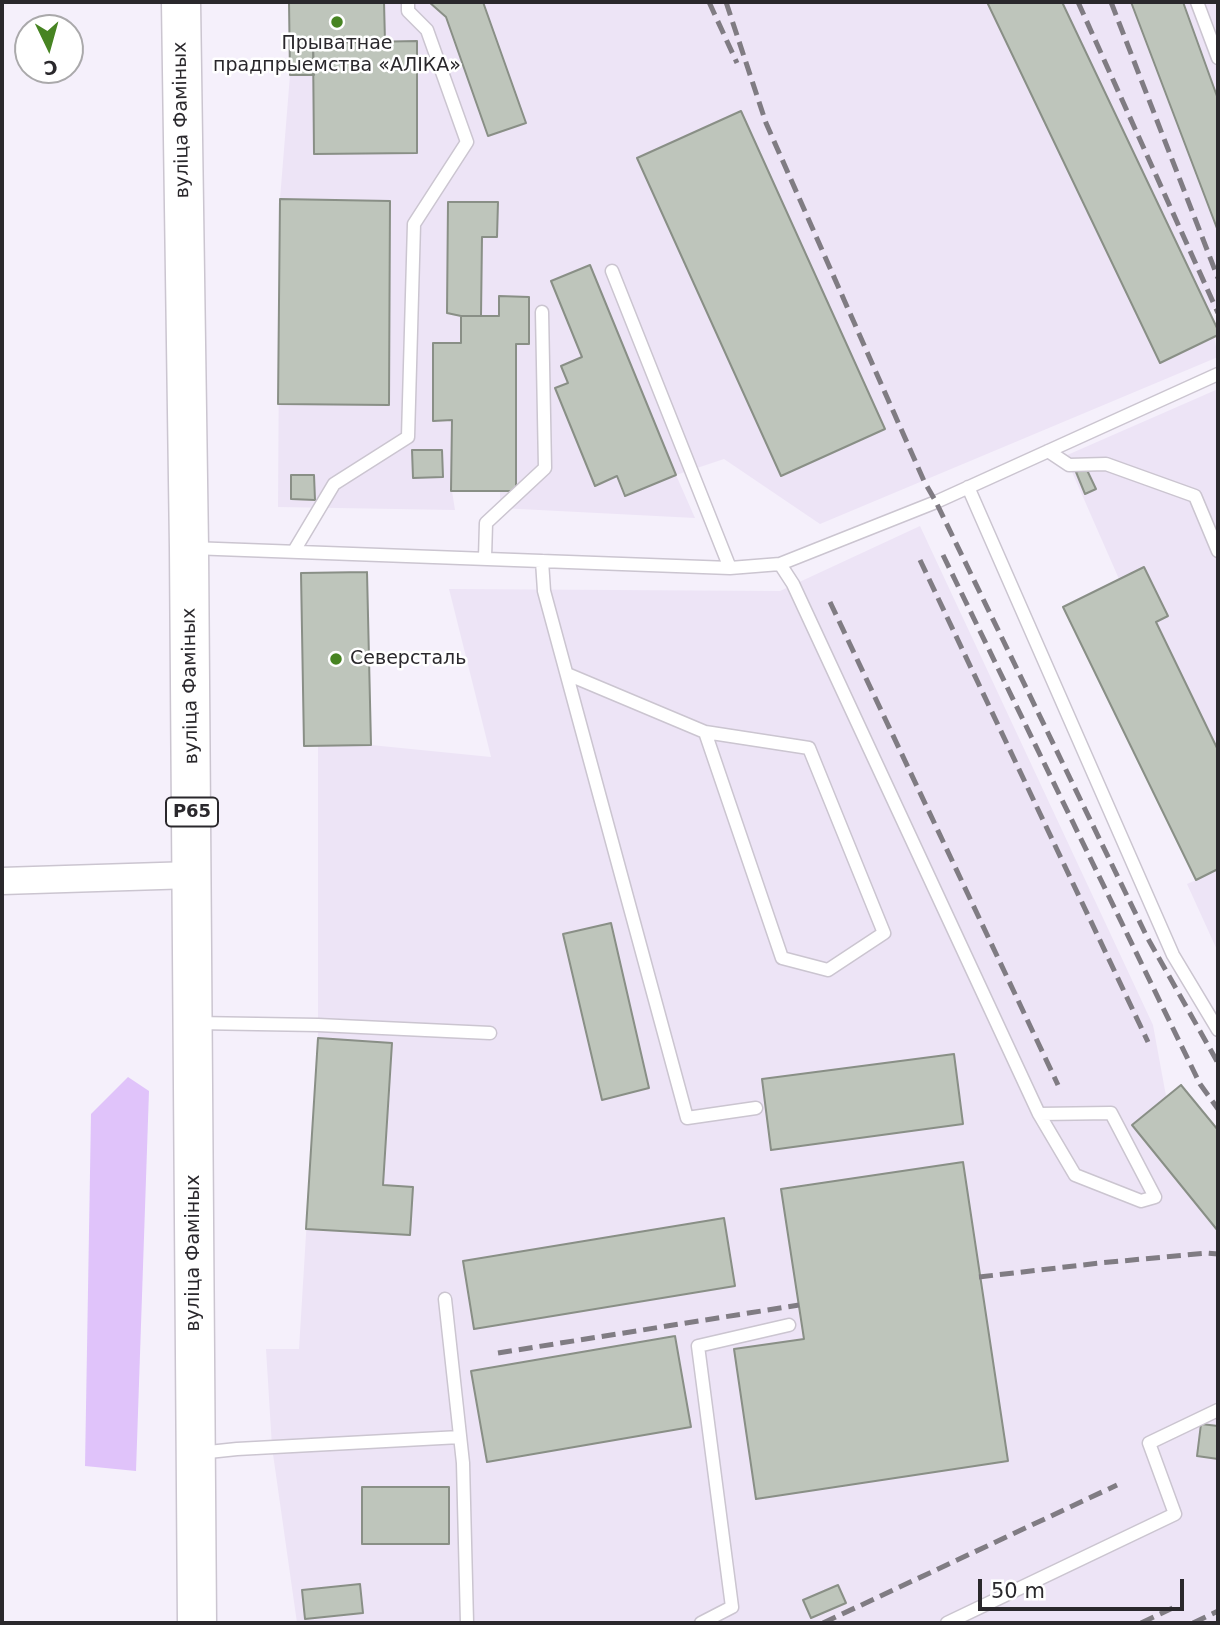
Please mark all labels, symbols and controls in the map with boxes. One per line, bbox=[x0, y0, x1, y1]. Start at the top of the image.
north arrow bbox=[14, 14, 84, 84]
marker: Прыватнае прадпрыемства «АЛІКА» bbox=[329, 14, 345, 30]
place label: Прыватнае прадпрыемства «АЛІКА» bbox=[213, 33, 461, 77]
street label: вуліца Фаміных bbox=[169, 41, 195, 199]
text: С bbox=[43, 56, 59, 79]
street label: вуліца Фаміных bbox=[178, 607, 204, 765]
place label: Северсталь bbox=[350, 648, 466, 670]
marker: Северсталь bbox=[328, 651, 344, 667]
road number: Р65 bbox=[166, 798, 218, 826]
street label: вуліца Фаміных bbox=[183, 1175, 205, 1331]
scale bar bbox=[982, 1566, 1188, 1610]
text: 50 m bbox=[991, 1579, 1045, 1603]

